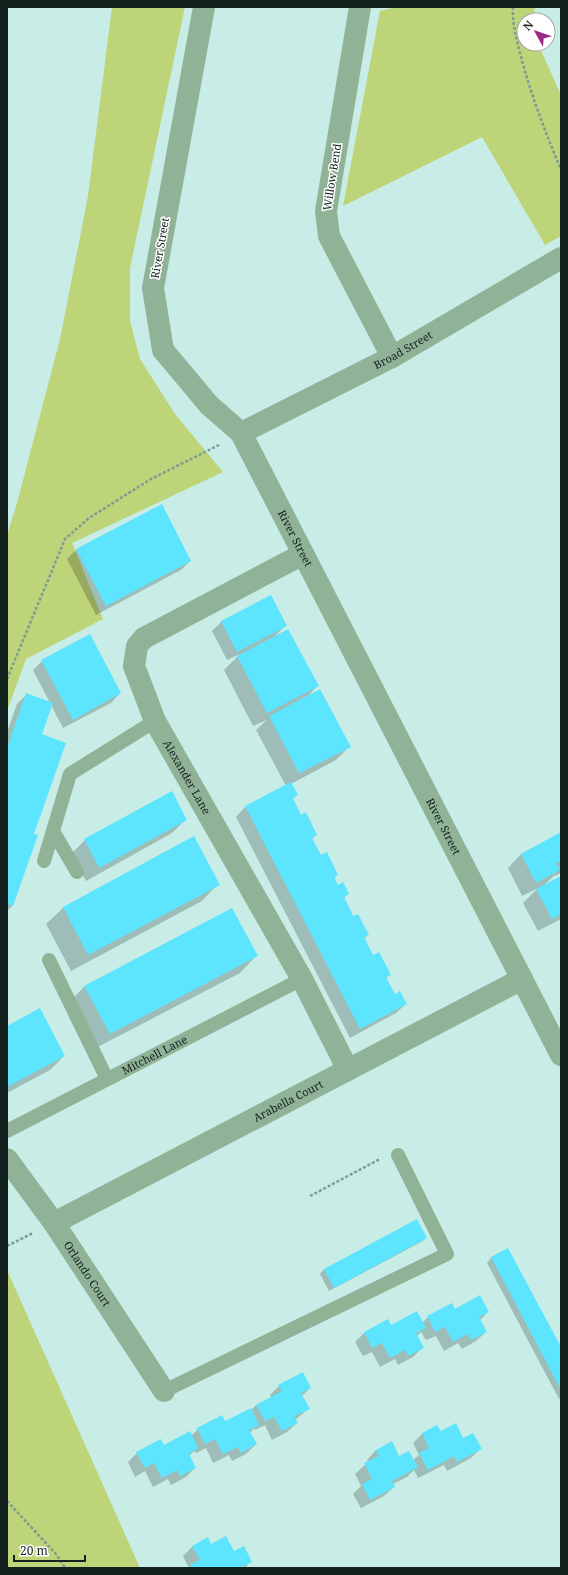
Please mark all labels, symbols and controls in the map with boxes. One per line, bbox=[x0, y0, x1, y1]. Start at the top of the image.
north arrow bbox=[516, 12, 556, 52]
text: N bbox=[519, 17, 537, 33]
street label: Willow Bend bbox=[319, 142, 344, 211]
street label: River Street bbox=[147, 216, 172, 280]
street label: Broad Street bbox=[371, 327, 435, 372]
street label: River Street bbox=[275, 507, 316, 569]
street label: Alexander Lane bbox=[160, 737, 215, 817]
street label: River Street bbox=[423, 795, 465, 857]
street label: Mitchell Lane bbox=[119, 1031, 190, 1078]
street label: Arabella Court bbox=[250, 1076, 325, 1125]
street label: Orlando Court bbox=[61, 1238, 115, 1309]
scale bar bbox=[14, 1537, 85, 1563]
text: 20 m bbox=[20, 1542, 48, 1559]

